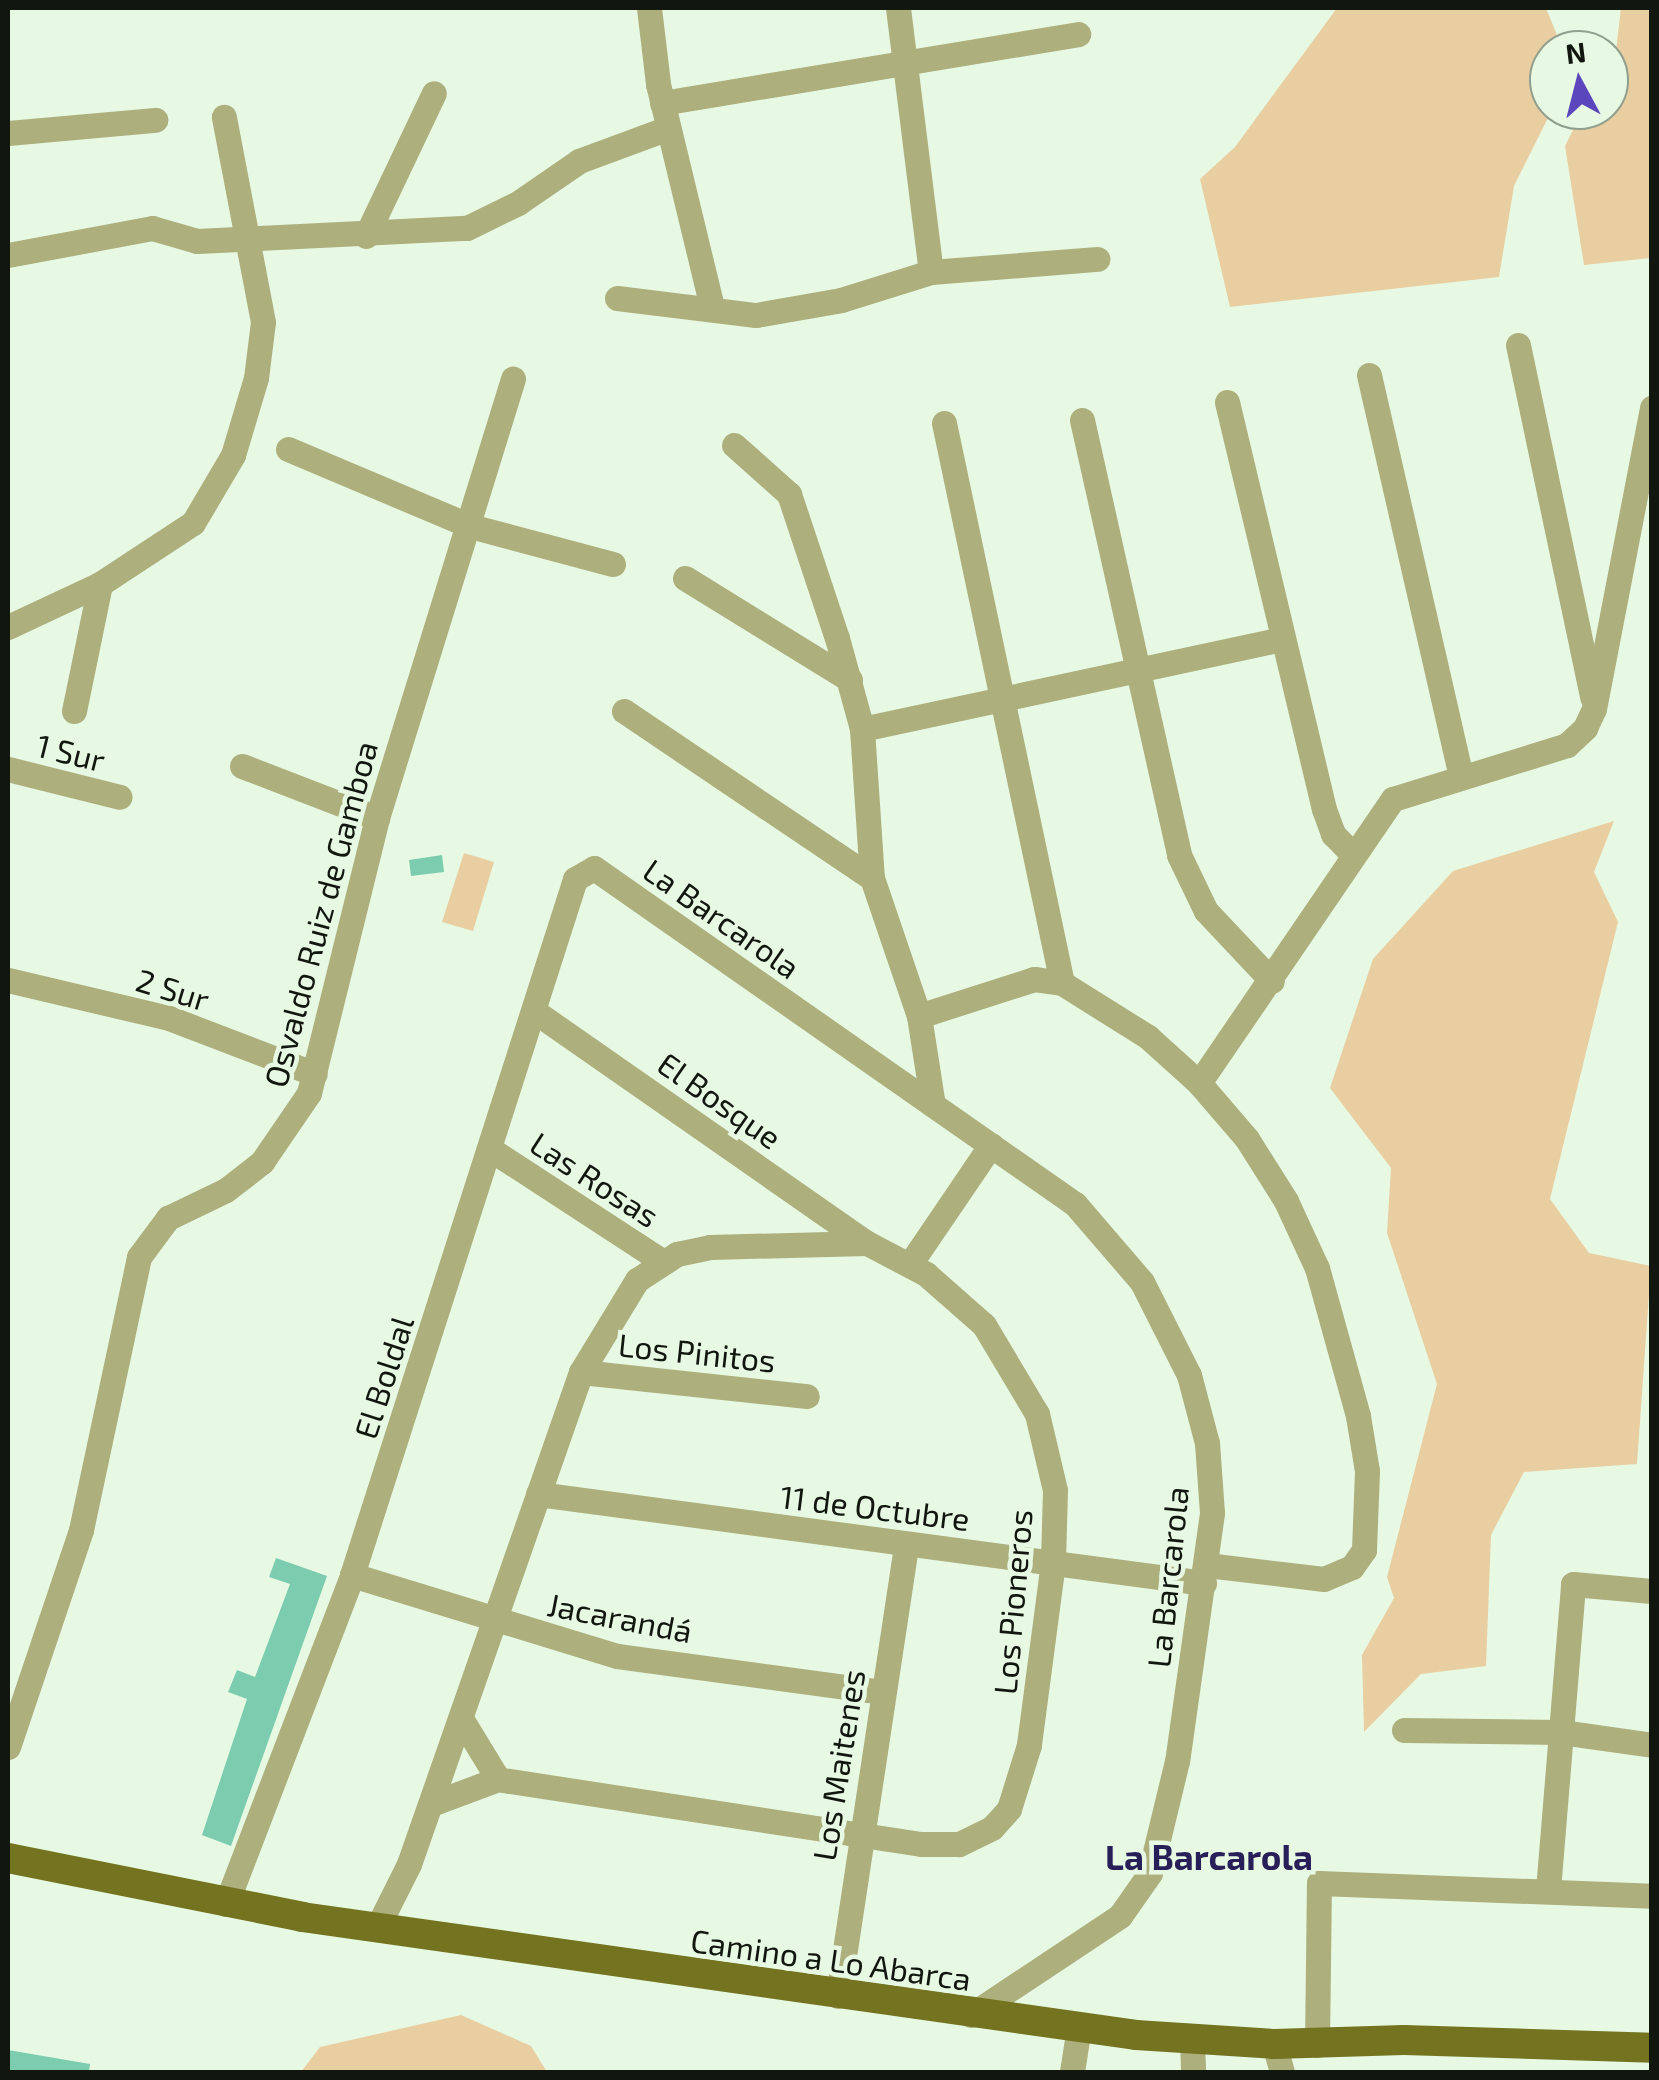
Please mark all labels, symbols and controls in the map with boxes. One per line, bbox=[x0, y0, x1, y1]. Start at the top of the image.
north arrow bbox=[1529, 30, 1629, 130]
text: N bbox=[1563, 34, 1588, 70]
street label: 1 Sur bbox=[33, 725, 109, 779]
street label: Osvaldo Ruiz de Gamboa bbox=[255, 737, 385, 1091]
street label: La Barcarola bbox=[637, 850, 807, 986]
street label: 2 Sur bbox=[132, 960, 214, 1018]
street label: El Bosque bbox=[651, 1043, 789, 1157]
street label: Las Rosas bbox=[524, 1123, 666, 1235]
street label: El Boldal bbox=[345, 1310, 421, 1444]
street label: Los Pinitos bbox=[616, 1325, 778, 1379]
street label: 11 de Octubre bbox=[778, 1476, 972, 1538]
street label: La Barcarola bbox=[1138, 1485, 1196, 1669]
street label: Los Pioneros bbox=[985, 1508, 1039, 1696]
street label: Jacarandá bbox=[544, 1584, 696, 1650]
street label: Los Maitenes bbox=[804, 1667, 872, 1863]
district label: La Barcarola bbox=[1105, 1835, 1313, 1877]
street label: Camino a Lo Abarca bbox=[688, 1920, 974, 1998]

